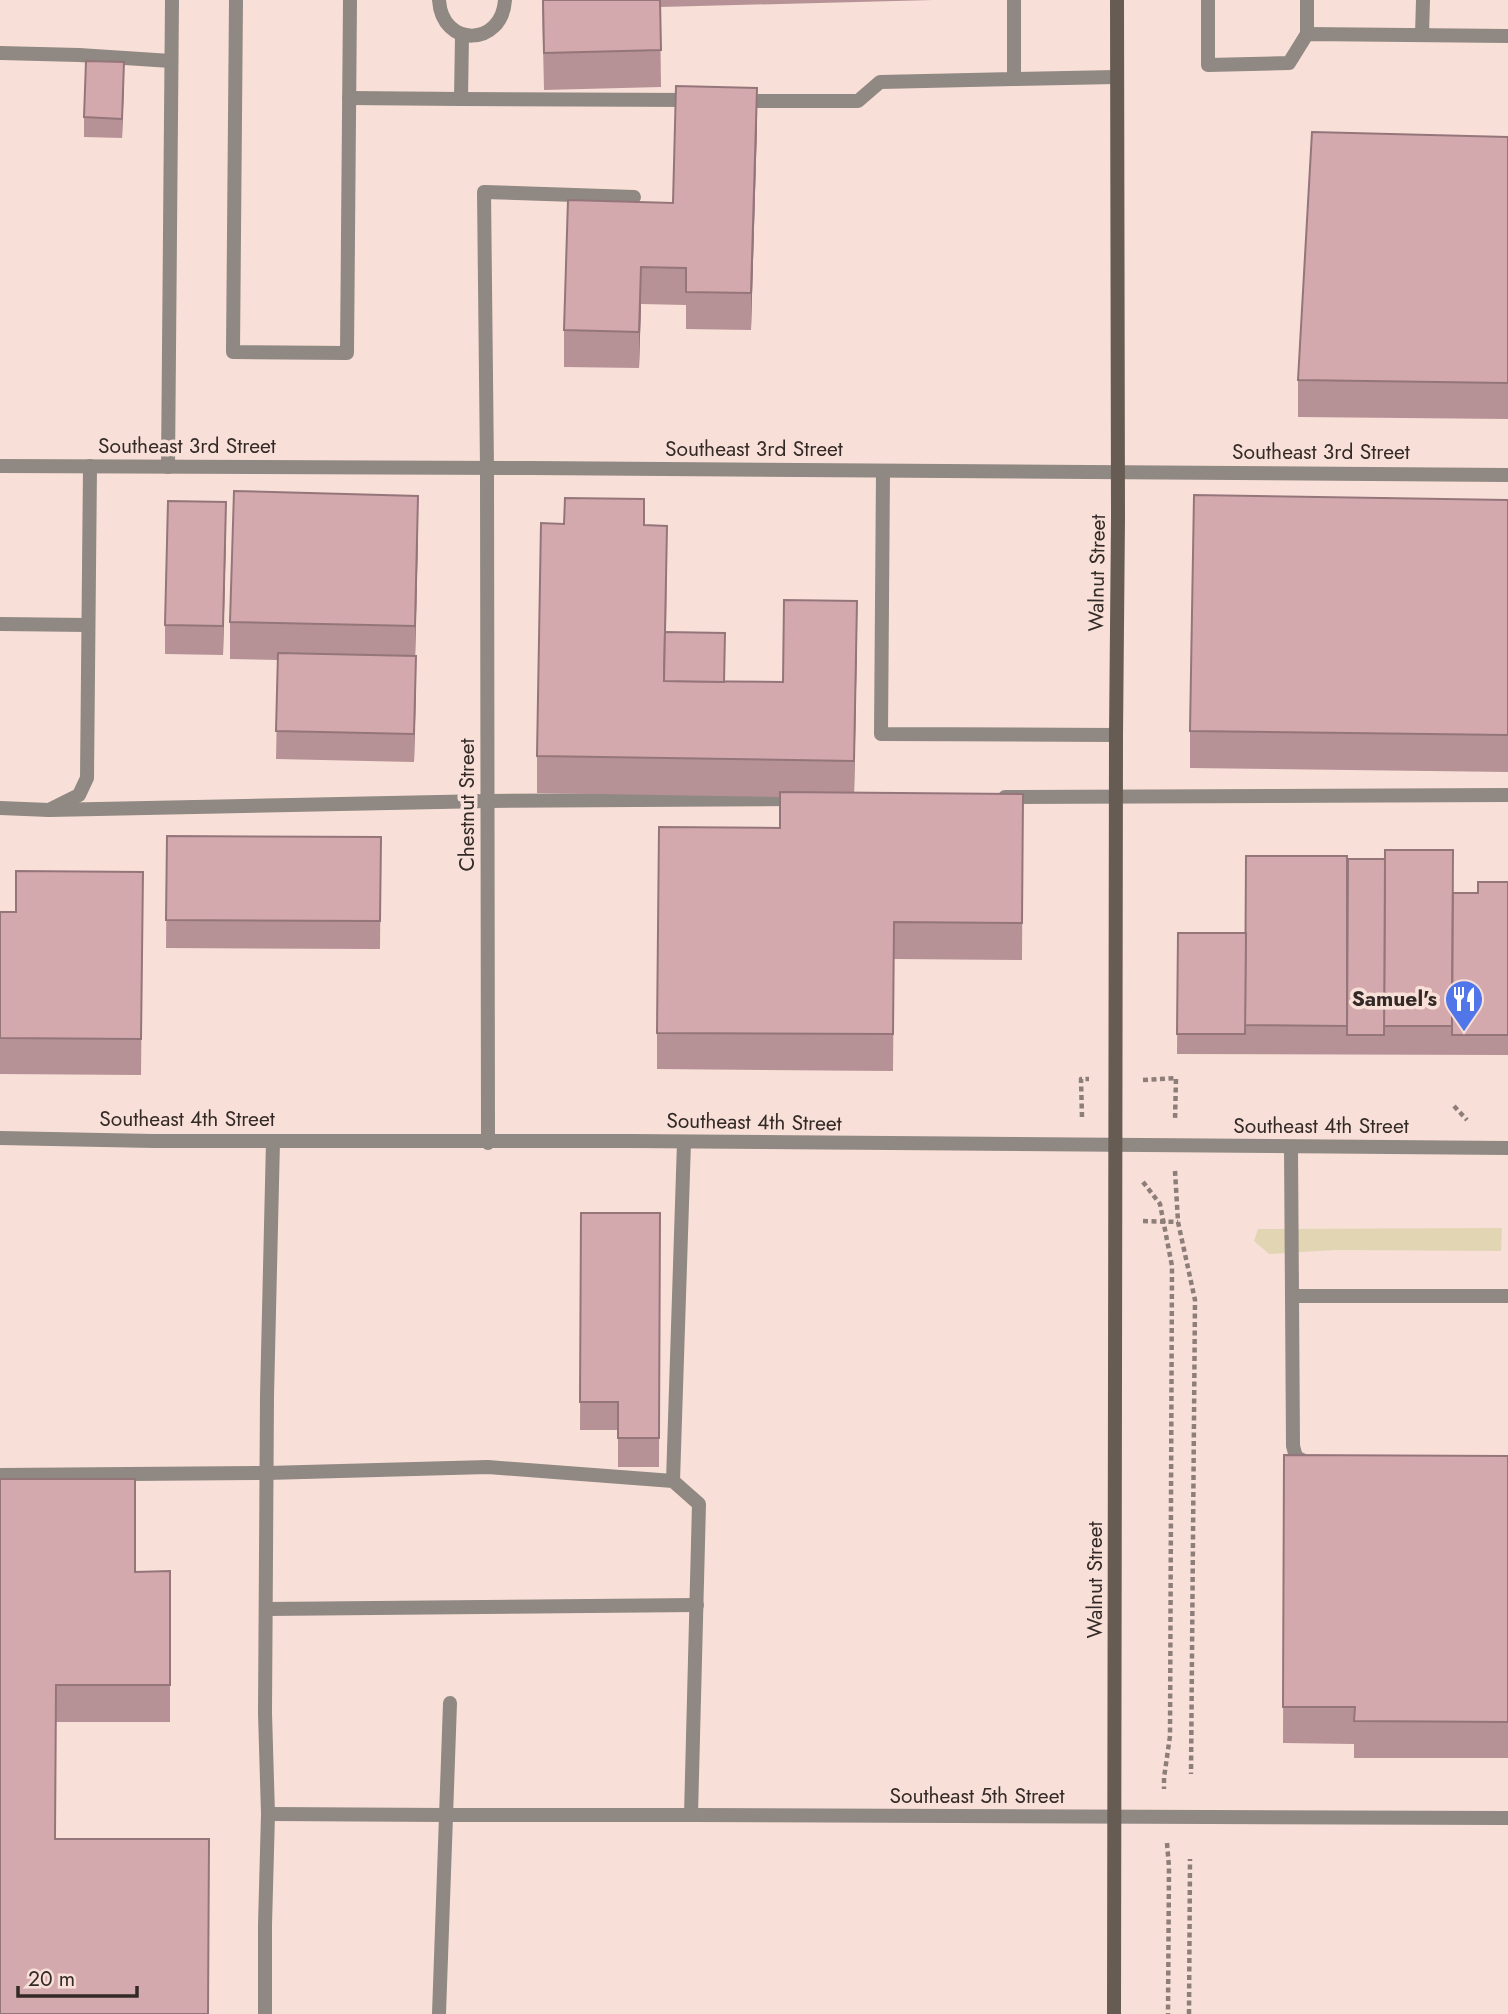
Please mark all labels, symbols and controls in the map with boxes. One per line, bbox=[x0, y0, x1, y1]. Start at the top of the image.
street label: Southeast 3rd Street bbox=[98, 431, 276, 461]
street label: Southeast 3rd Street bbox=[665, 434, 843, 464]
street label: Southeast 3rd Street bbox=[1232, 437, 1410, 467]
street label: Walnut Street bbox=[1081, 514, 1113, 632]
street label: Chestnut Street bbox=[452, 738, 482, 872]
restaurant icon: Samuel's bbox=[1443, 978, 1485, 1033]
place label: Samuel's bbox=[1352, 984, 1437, 1014]
street label: Southeast 4th Street bbox=[99, 1104, 275, 1134]
street label: Southeast 4th Street bbox=[666, 1105, 842, 1139]
street label: Southeast 4th Street bbox=[1233, 1111, 1409, 1141]
street label: Walnut Street bbox=[1080, 1521, 1110, 1639]
street label: Southeast 5th Street bbox=[889, 1781, 1065, 1811]
scale bar bbox=[18, 1954, 136, 1998]
text: 20 m bbox=[28, 1964, 75, 1994]

